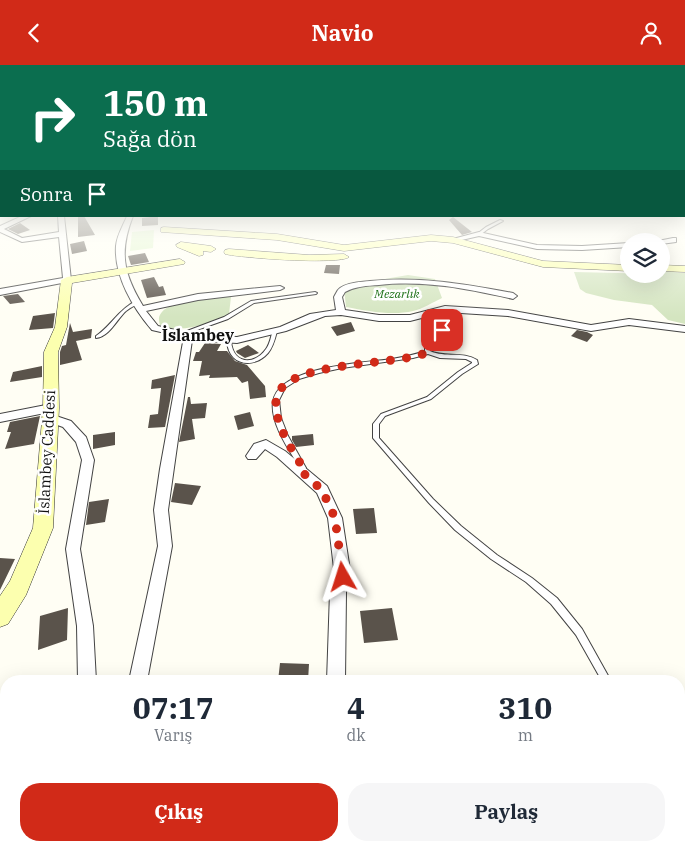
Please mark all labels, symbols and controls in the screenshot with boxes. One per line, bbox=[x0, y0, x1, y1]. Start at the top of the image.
text: Navio bbox=[312, 18, 373, 47]
icon: back bbox=[20, 19, 48, 47]
icon: person bbox=[637, 19, 665, 47]
text: 150 m bbox=[103, 80, 208, 126]
icon: right bbox=[20, 85, 85, 150]
text: Sağa dön bbox=[103, 124, 197, 153]
icon: arrive bbox=[83, 180, 111, 208]
text: Sonra bbox=[20, 182, 73, 206]
map controls bbox=[620, 233, 670, 283]
button: layers bbox=[620, 233, 670, 283]
park label: Mezarlık bbox=[373, 286, 420, 301]
pin bbox=[421, 309, 463, 351]
icon: arrive bbox=[428, 316, 456, 344]
district label: İslambey bbox=[162, 325, 235, 345]
street label: İslambey Caddesi bbox=[34, 389, 59, 514]
position arrow bbox=[316, 550, 368, 602]
text: 07:17 bbox=[133, 688, 214, 727]
text: 4 bbox=[347, 688, 365, 727]
text: 310 bbox=[498, 688, 552, 727]
text: Varış bbox=[154, 725, 192, 745]
text: dk bbox=[347, 725, 366, 745]
text: m bbox=[518, 725, 533, 745]
button: Çıkış bbox=[20, 783, 338, 841]
button: Paylaş bbox=[348, 783, 665, 841]

